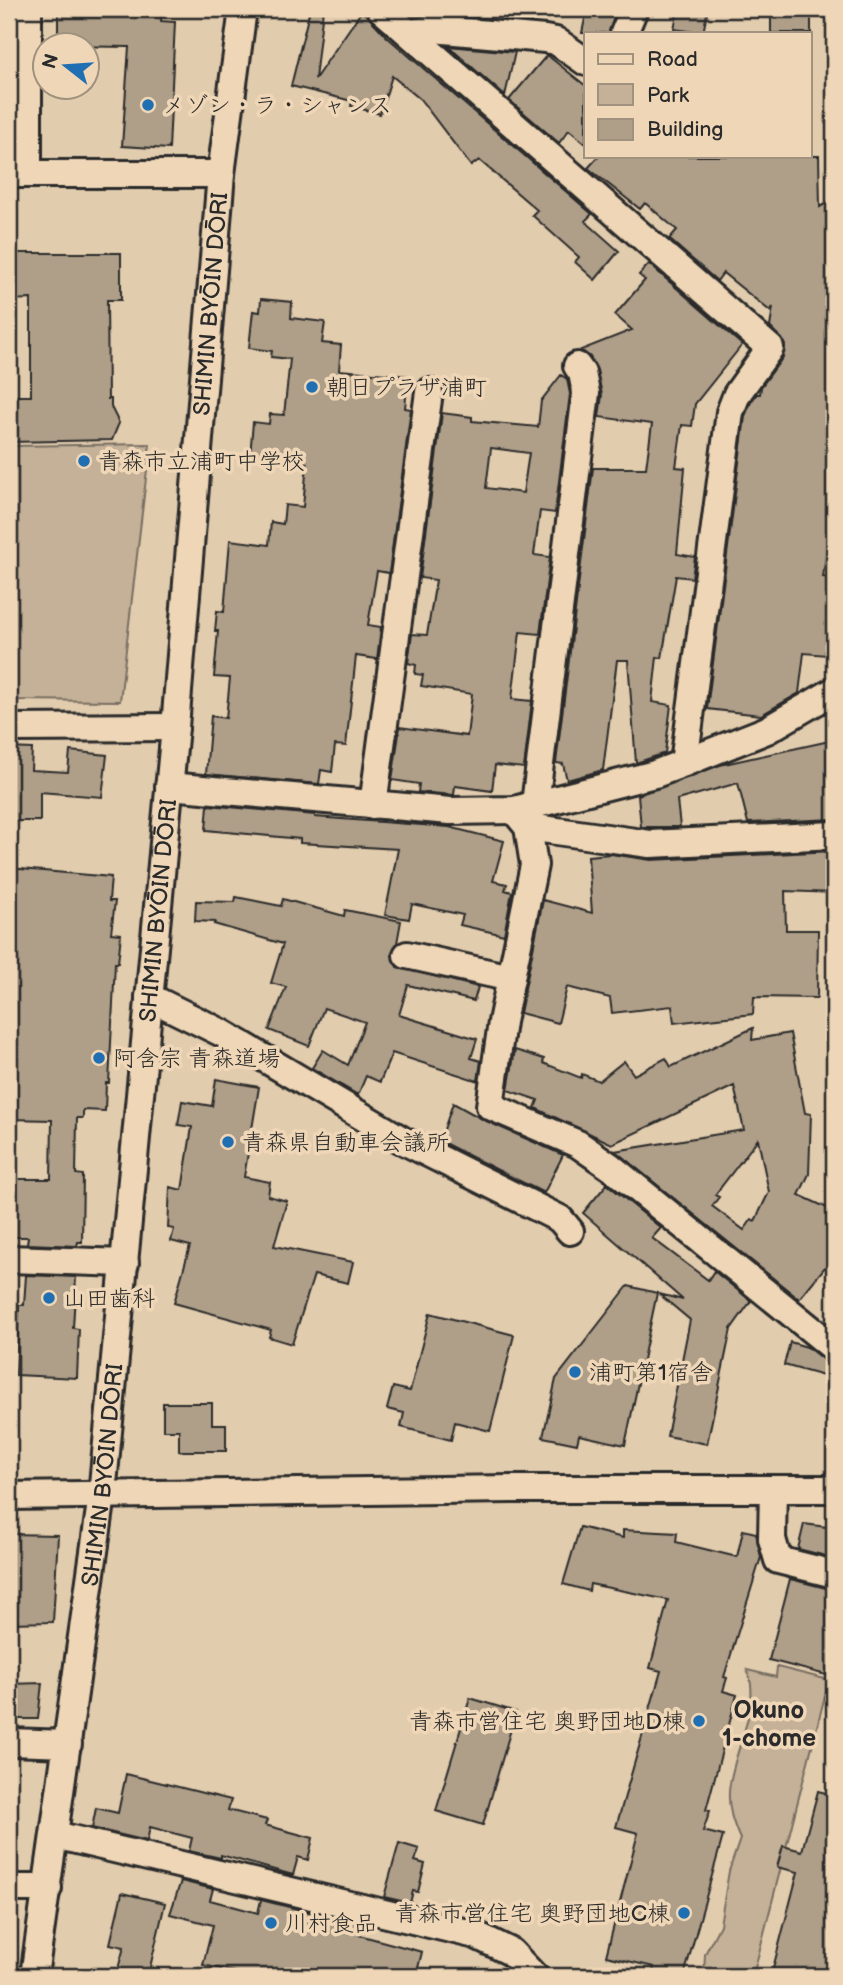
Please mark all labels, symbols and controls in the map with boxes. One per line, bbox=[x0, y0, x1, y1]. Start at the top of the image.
north arrow bbox=[32, 32, 102, 102]
legend bbox=[584, 32, 812, 158]
text: Road bbox=[647, 47, 698, 72]
text: N bbox=[38, 51, 64, 72]
text: Park bbox=[647, 83, 690, 108]
place label: メゾン・ラ・シャンス bbox=[162, 92, 392, 120]
marker: メゾン・ラ・シャンス bbox=[140, 97, 156, 113]
text: Building bbox=[647, 117, 723, 142]
street label: SHIMIN BYŌIN DŌRI bbox=[188, 191, 234, 417]
place label: 朝日プラザ浦町 bbox=[326, 374, 487, 402]
marker: 朝日プラザ浦町 bbox=[304, 379, 320, 395]
place label: 青森市立浦町中学校 bbox=[98, 448, 305, 476]
marker: 青森市立浦町中学校 bbox=[76, 453, 92, 469]
street label: SHIMIN BYŌIN DŌRI bbox=[134, 798, 183, 1023]
place label: 阿含宗 青森道場 bbox=[113, 1045, 280, 1073]
marker: 阿含宗 青森道場 bbox=[91, 1050, 107, 1066]
place label: 青森県自動車会議所 bbox=[242, 1129, 449, 1157]
marker: 青森県自動車会議所 bbox=[220, 1134, 236, 1150]
place label: 山田歯科 bbox=[63, 1285, 155, 1313]
marker: 山田歯科 bbox=[41, 1290, 57, 1306]
place label: 浦町第1宿舎 bbox=[589, 1359, 713, 1387]
street label: SHIMIN BYŌIN DŌRI bbox=[76, 1362, 129, 1588]
marker: 浦町第1宿舎 bbox=[567, 1364, 583, 1380]
district label: Okuno 1-chome bbox=[722, 1696, 816, 1753]
place label: 青森市営住宅 奥野団地D棟 bbox=[409, 1708, 685, 1736]
marker: 青森市営住宅 奥野団地D棟 bbox=[691, 1713, 707, 1729]
place label: 青森市営住宅 奥野団地C棟 bbox=[394, 1900, 670, 1928]
marker: 青森市営住宅 奥野団地C棟 bbox=[676, 1905, 692, 1921]
place label: 川村食品 bbox=[285, 1910, 377, 1938]
marker: 川村食品 bbox=[263, 1915, 279, 1931]

